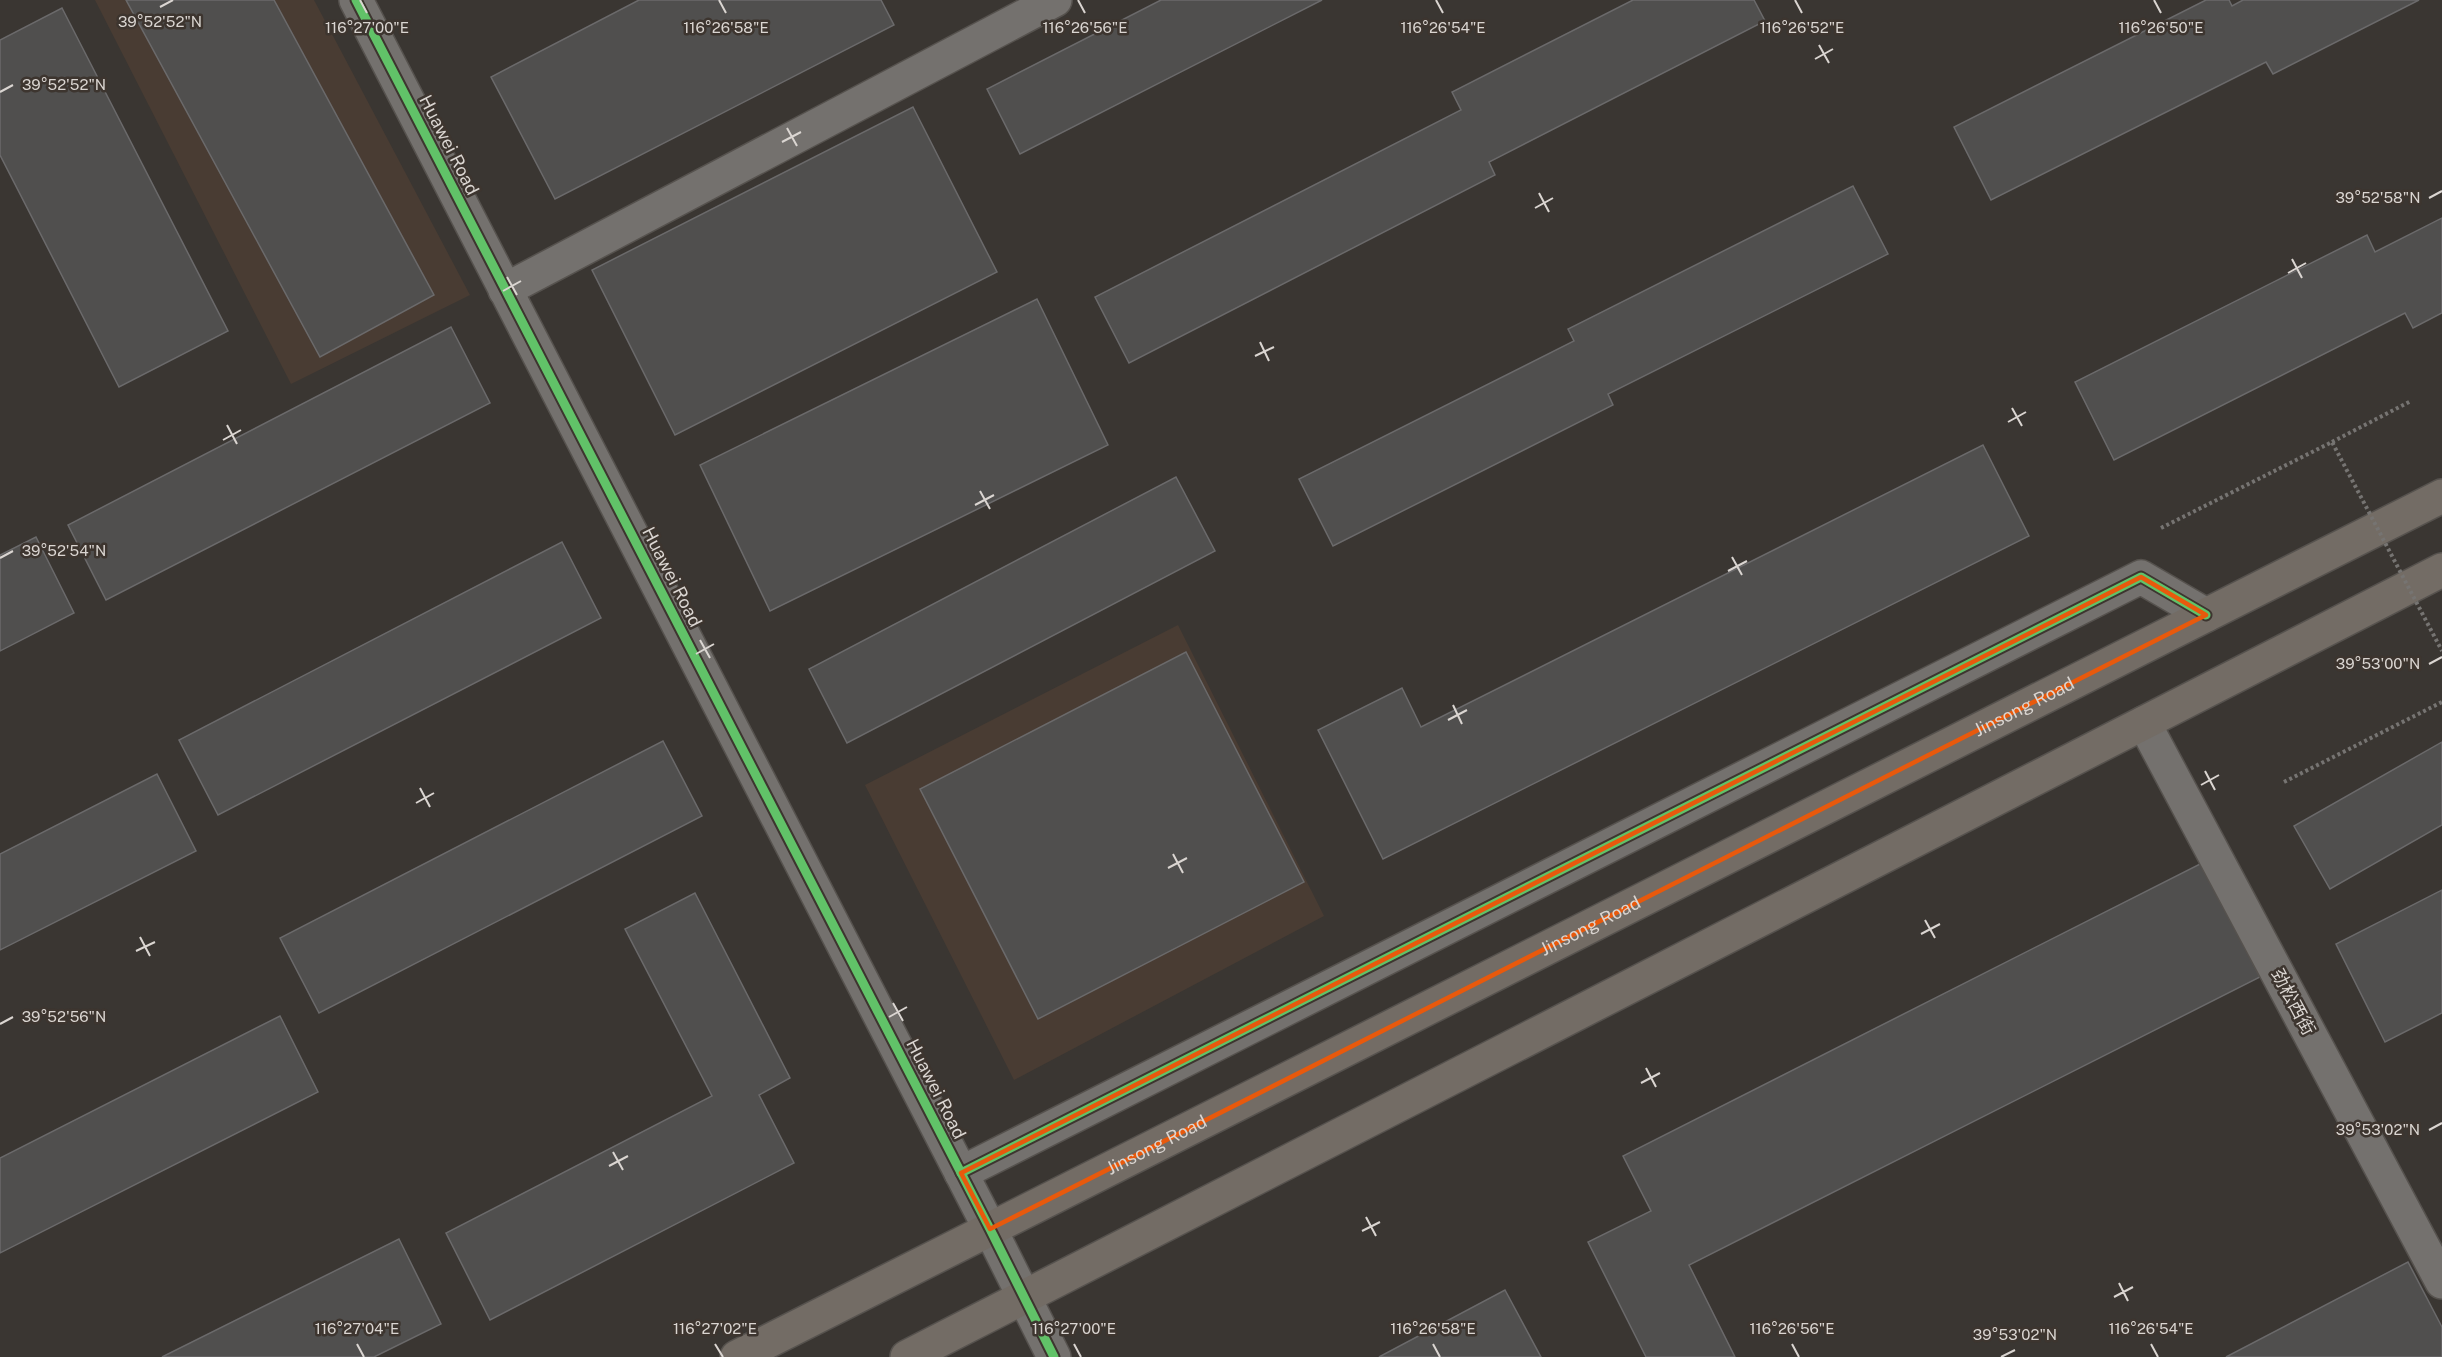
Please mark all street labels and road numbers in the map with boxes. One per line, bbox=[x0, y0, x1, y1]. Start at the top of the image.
street label: Huawei Road bbox=[415, 91, 484, 198]
street label: Huawei Road bbox=[638, 523, 707, 630]
street label: Jinsong Road bbox=[1970, 672, 2078, 741]
street label: Jinsong Road bbox=[1536, 891, 1644, 960]
street label: 劲松西街 bbox=[2267, 965, 2320, 1038]
street label: Huawei Road bbox=[902, 1035, 971, 1142]
street label: Jinsong Road bbox=[1103, 1111, 1210, 1179]

